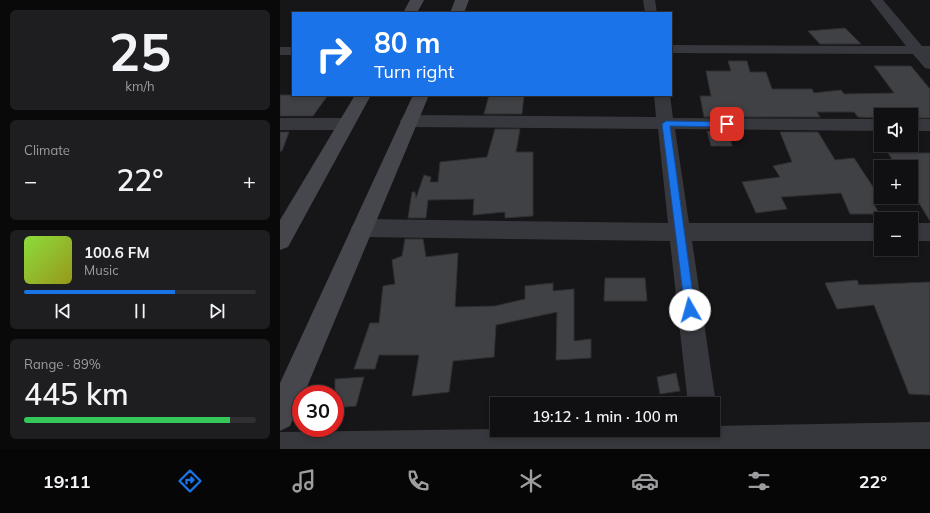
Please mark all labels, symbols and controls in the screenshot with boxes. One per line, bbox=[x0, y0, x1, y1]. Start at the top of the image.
text: 25 bbox=[109, 19, 171, 84]
text: 80 m bbox=[374, 25, 440, 60]
icon: right bbox=[308, 28, 360, 80]
text: Turn right bbox=[374, 60, 454, 83]
text: km/h bbox=[125, 78, 155, 94]
pin bbox=[710, 107, 744, 141]
map controls bbox=[874, 108, 918, 256]
button: sound bbox=[874, 108, 918, 152]
icon: arrive bbox=[716, 113, 738, 135]
text: Climate bbox=[24, 142, 70, 158]
button: + bbox=[874, 160, 918, 204]
text: 22° bbox=[116, 161, 164, 199]
text: − bbox=[24, 167, 37, 195]
text: + bbox=[243, 167, 256, 195]
button: − bbox=[874, 212, 918, 256]
text: 100.6 FM bbox=[84, 243, 149, 262]
text: Music bbox=[84, 262, 119, 278]
position arrow bbox=[669, 289, 711, 331]
icon: previous bbox=[52, 300, 74, 322]
icon: pause bbox=[129, 300, 151, 322]
icon: next bbox=[206, 300, 228, 322]
text: Range · 89% bbox=[24, 356, 101, 372]
text: 445 km bbox=[24, 375, 129, 413]
speed limit sign: 30 bbox=[292, 385, 344, 437]
text: 19:12 · 1 min · 100 m bbox=[532, 407, 678, 426]
icon: directions bbox=[176, 467, 204, 495]
icon: music bbox=[290, 467, 318, 495]
icon: phone bbox=[404, 467, 432, 495]
icon: climate bbox=[517, 467, 545, 495]
icon: car bbox=[631, 467, 659, 495]
icon: filters bbox=[745, 467, 773, 495]
text: 19:11 bbox=[43, 470, 91, 493]
text: 22° bbox=[859, 470, 887, 493]

